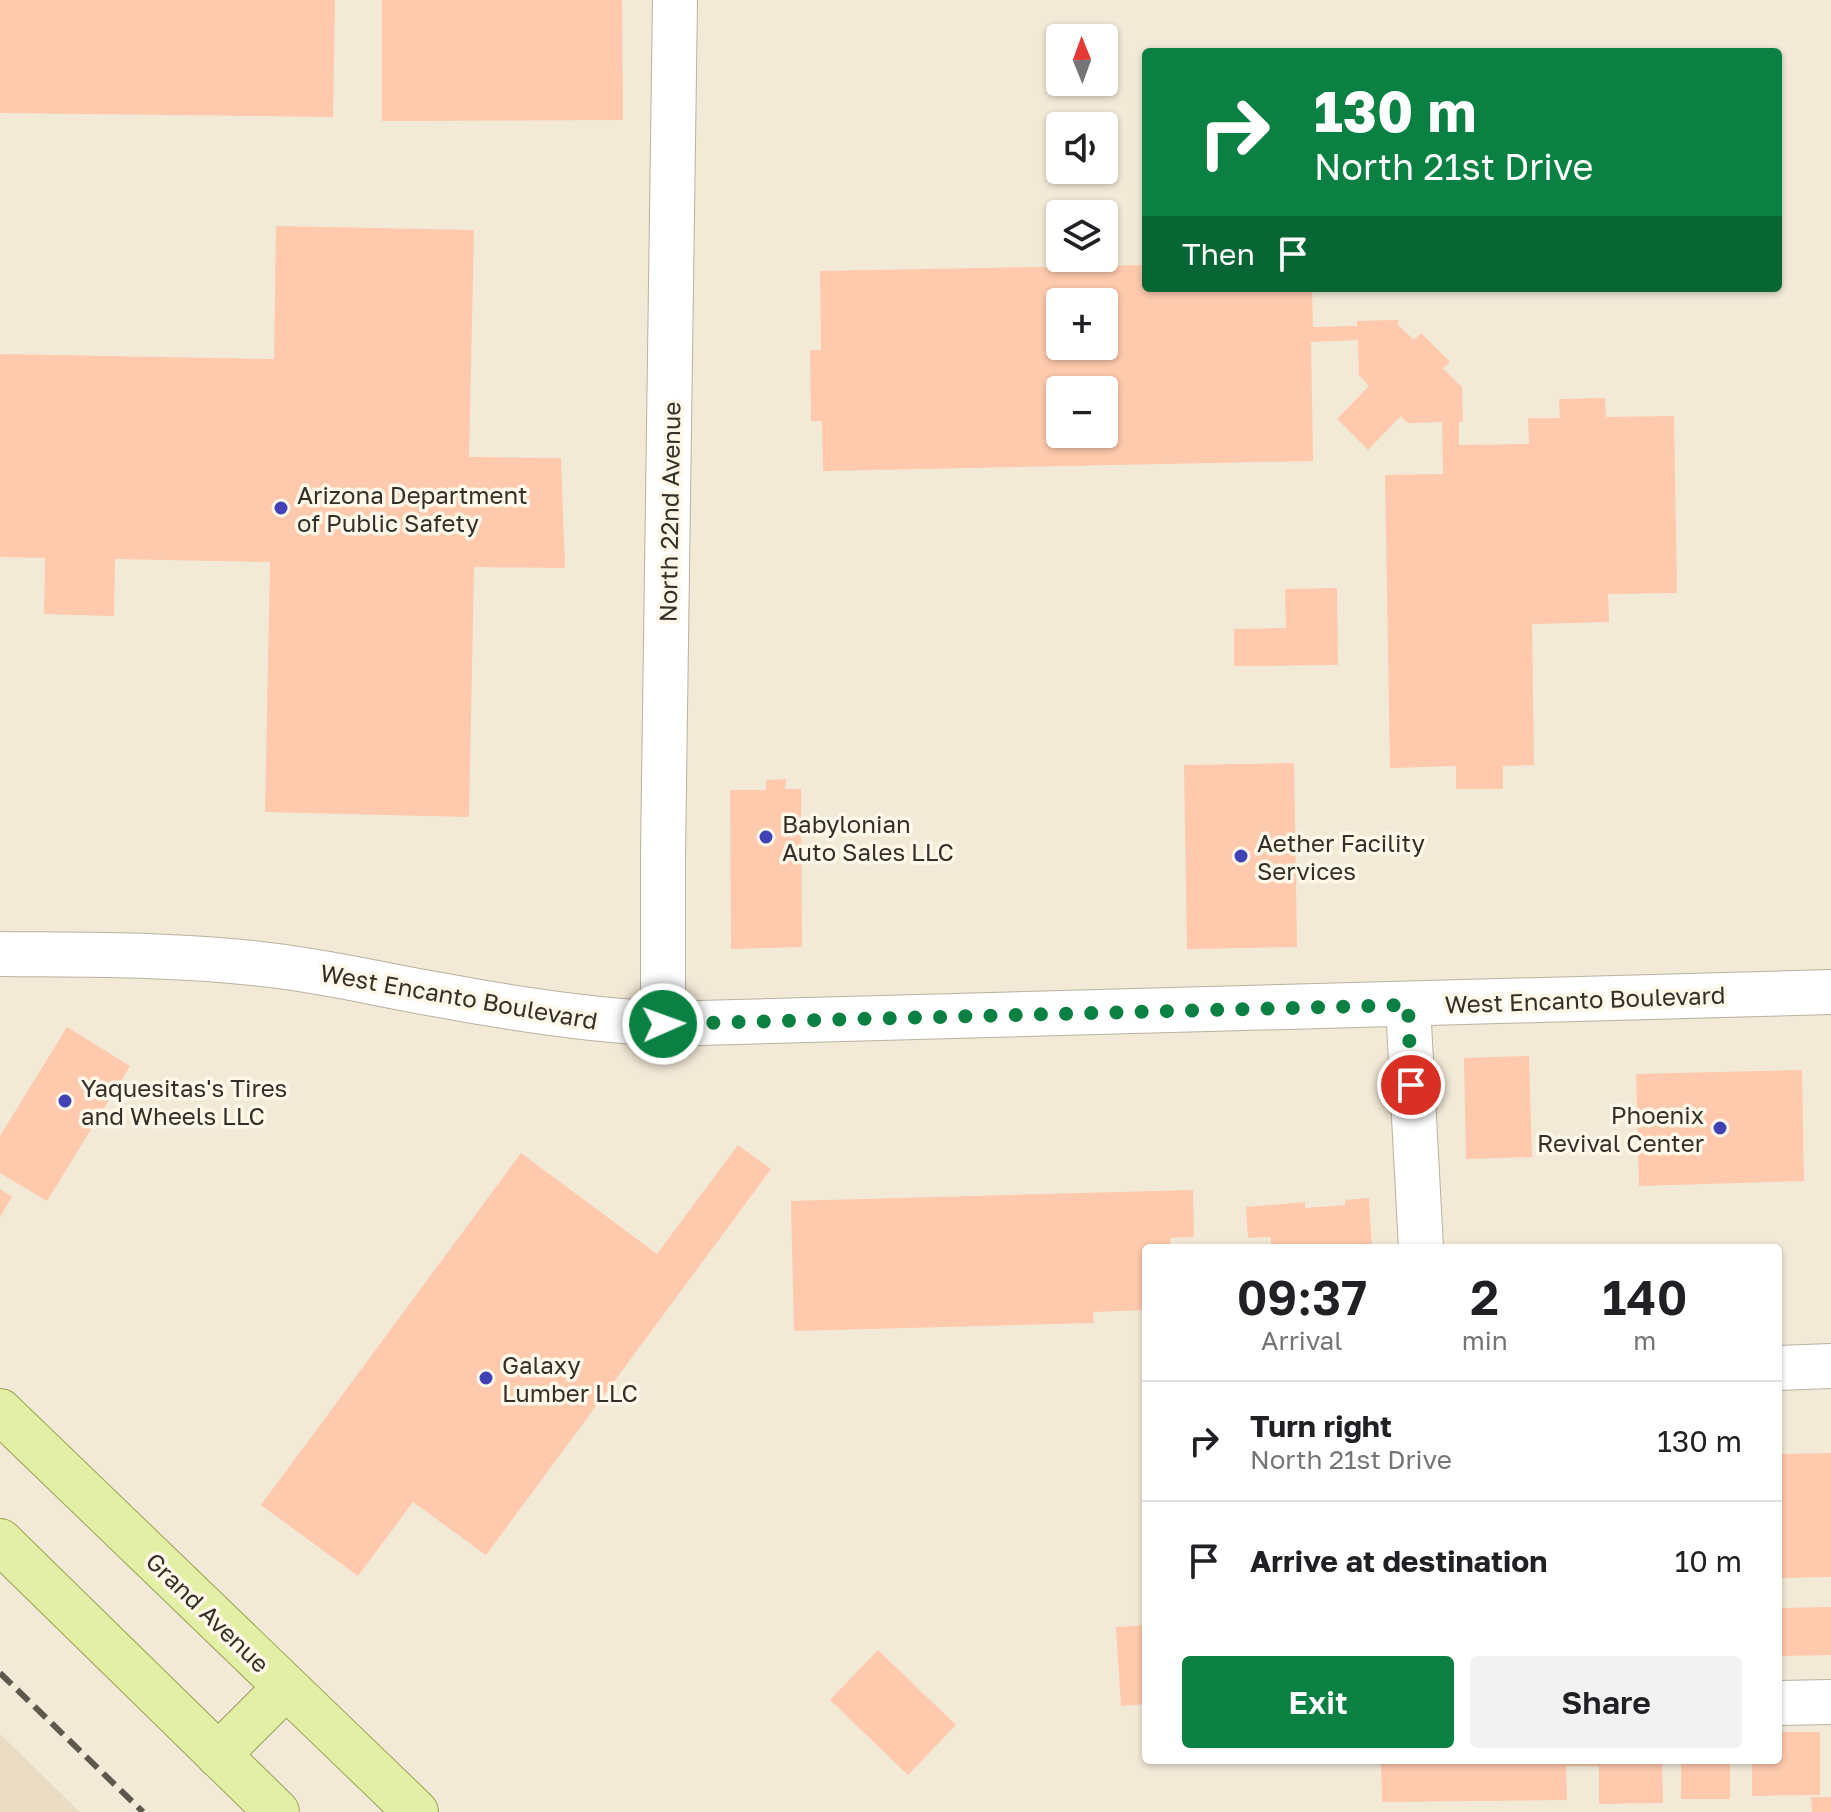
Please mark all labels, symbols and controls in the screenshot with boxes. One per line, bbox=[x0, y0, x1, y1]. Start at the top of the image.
north arrow bbox=[1046, 24, 1118, 96]
map controls bbox=[1046, 24, 1118, 448]
text: 130 m bbox=[1314, 77, 1476, 144]
icon: right bbox=[1182, 80, 1286, 184]
button: sound bbox=[1046, 112, 1118, 184]
text: North 21st Drive bbox=[1314, 145, 1593, 188]
button: layers bbox=[1046, 200, 1118, 272]
icon: arrive bbox=[1271, 232, 1315, 276]
text: Then bbox=[1182, 236, 1255, 272]
button: + bbox=[1046, 288, 1118, 360]
button: − bbox=[1046, 376, 1118, 448]
street label: North 22nd Avenue bbox=[653, 401, 685, 623]
place label: Arizona Department of Public Safety bbox=[297, 480, 528, 537]
marker: Arizona Department of Public Safety bbox=[272, 499, 290, 517]
place label: Babylonian Auto Sales LLC bbox=[782, 809, 954, 866]
marker: Babylonian Auto Sales LLC bbox=[757, 828, 775, 846]
place label: Aether Facility Services bbox=[1257, 828, 1425, 885]
marker: Aether Facility Services bbox=[1232, 847, 1250, 865]
street label: West Encanto Boulevard bbox=[318, 957, 600, 1035]
street label: West Encanto Boulevard bbox=[1444, 980, 1726, 1018]
position arrow bbox=[621, 982, 705, 1066]
pin bbox=[1377, 1051, 1445, 1119]
icon: arrive bbox=[1389, 1063, 1433, 1107]
place label: Yaquesitas's Tires and Wheels LLC bbox=[81, 1073, 287, 1130]
marker: Yaquesitas's Tires and Wheels LLC bbox=[56, 1092, 74, 1110]
place label: Phoenix Revival Center bbox=[1537, 1100, 1704, 1157]
marker: Phoenix Revival Center bbox=[1711, 1119, 1729, 1137]
text: 09:37 bbox=[1237, 1268, 1367, 1326]
text: 2 bbox=[1470, 1268, 1499, 1326]
text: 140 bbox=[1602, 1268, 1687, 1326]
text: Arrival bbox=[1261, 1325, 1343, 1356]
text: min bbox=[1462, 1325, 1508, 1356]
text: m bbox=[1633, 1325, 1656, 1356]
place label: Galaxy Lumber LLC bbox=[502, 1350, 638, 1407]
marker: Galaxy Lumber LLC bbox=[477, 1369, 495, 1387]
text: Turn right bbox=[1250, 1408, 1392, 1444]
icon: right bbox=[1182, 1419, 1226, 1463]
text: 130 m bbox=[1657, 1423, 1742, 1459]
text: North 21st Drive bbox=[1250, 1444, 1452, 1475]
icon: arrive bbox=[1182, 1539, 1226, 1583]
text: Arrive at destination bbox=[1250, 1543, 1547, 1579]
text: 10 m bbox=[1675, 1543, 1742, 1579]
street label: Grand Avenue bbox=[140, 1546, 276, 1678]
button: Exit bbox=[1182, 1656, 1454, 1748]
button: Share bbox=[1470, 1656, 1742, 1748]

